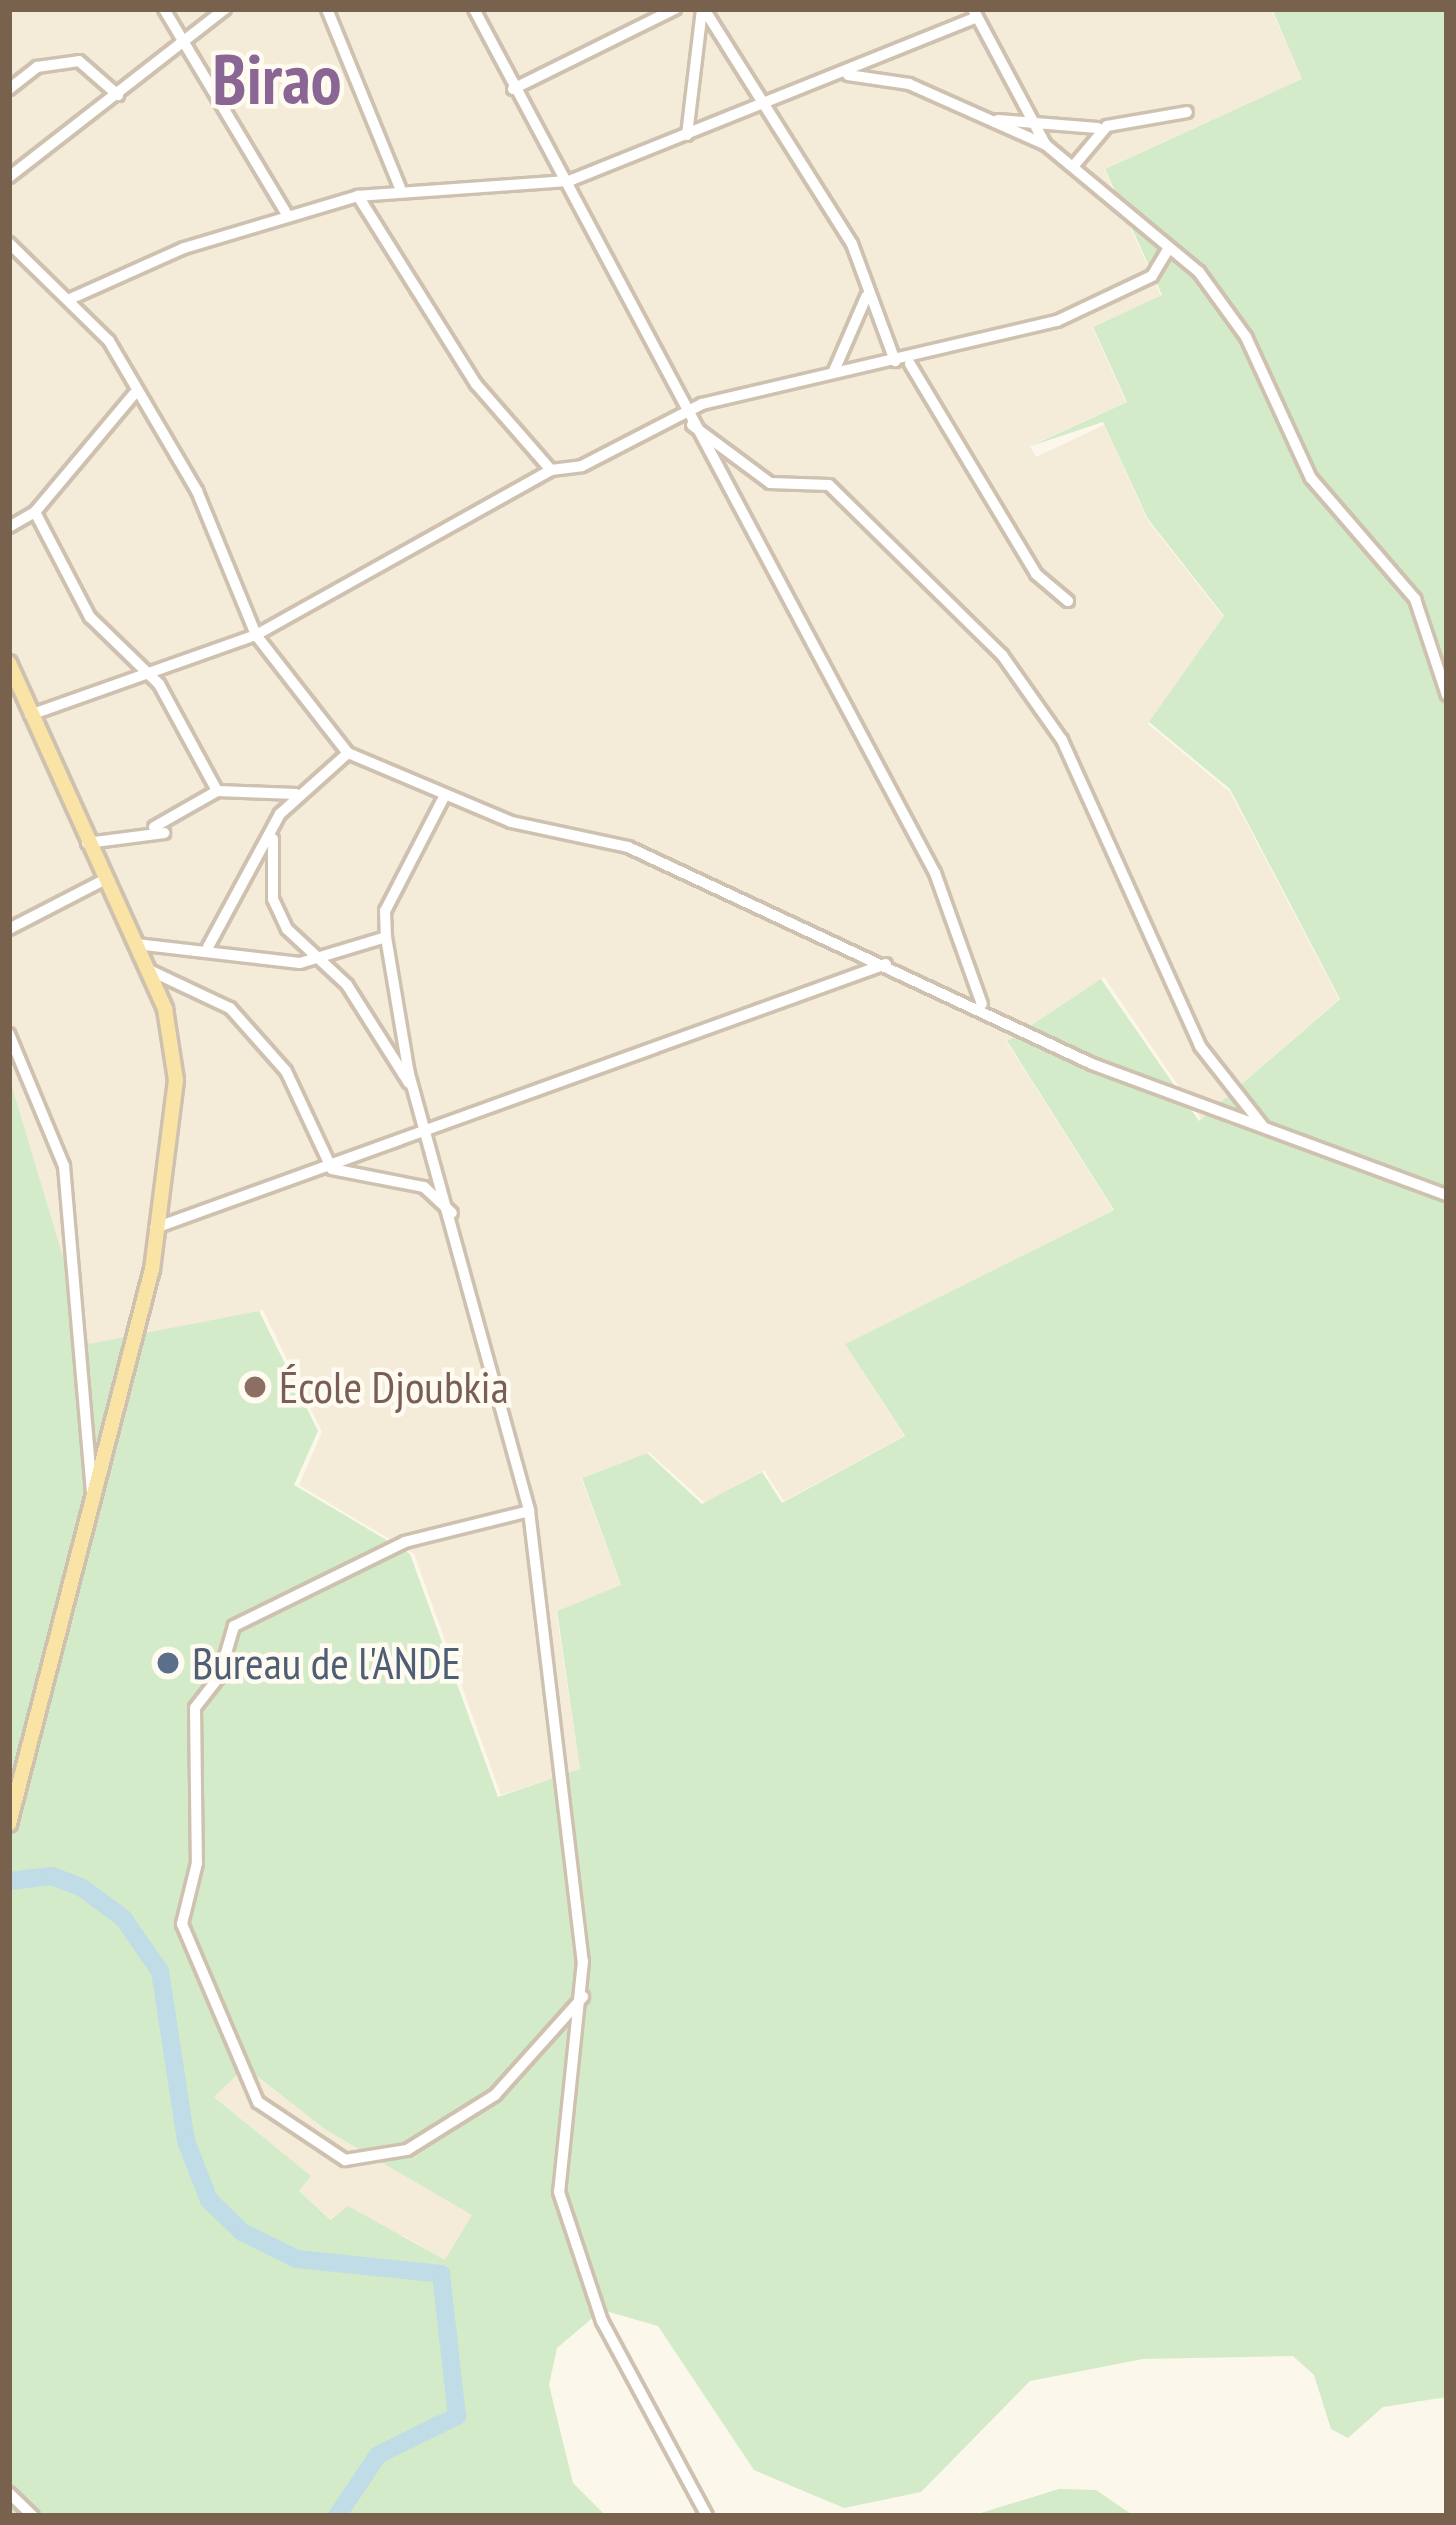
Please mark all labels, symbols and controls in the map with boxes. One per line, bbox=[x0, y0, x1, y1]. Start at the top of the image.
district label: Birao bbox=[213, 38, 341, 120]
place label: École Djoubkia bbox=[279, 1360, 509, 1414]
marker: École Djoubkia bbox=[242, 1374, 268, 1400]
place label: Bureau de l'ANDE bbox=[192, 1636, 461, 1690]
marker: Bureau de l'ANDE bbox=[155, 1650, 181, 1676]

